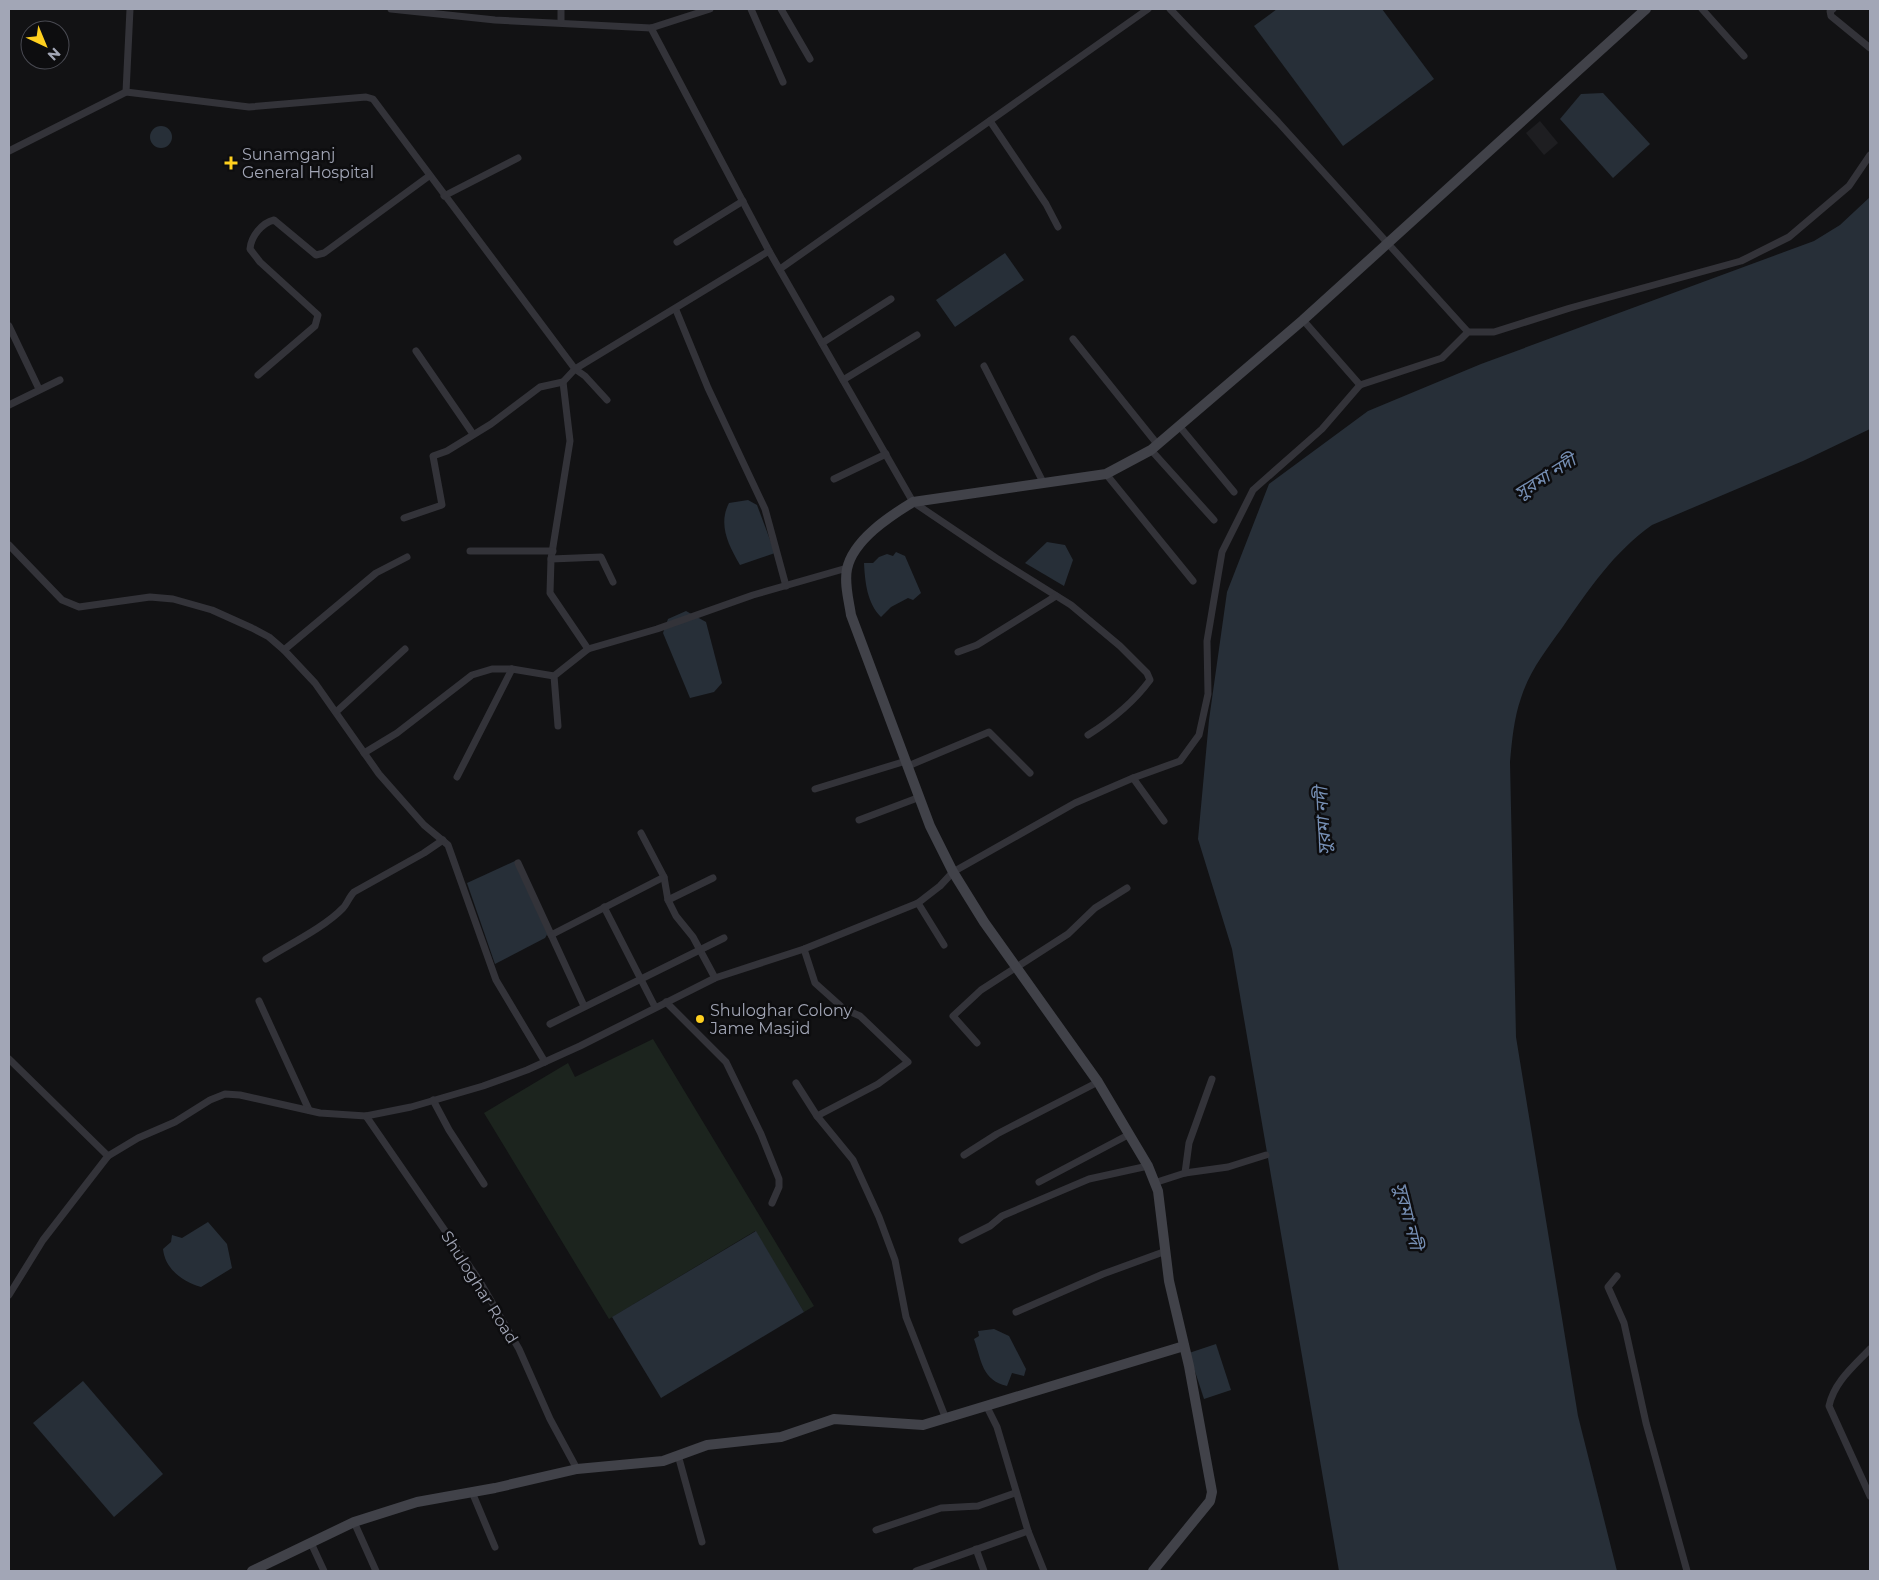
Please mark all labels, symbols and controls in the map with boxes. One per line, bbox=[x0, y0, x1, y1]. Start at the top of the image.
north arrow bbox=[20, 20, 70, 70]
text: N bbox=[44, 44, 64, 65]
place label: Sunamganj General Hospital bbox=[242, 145, 374, 182]
marker: Sunamganj General Hospital bbox=[224, 156, 238, 170]
water label: সুরমা নদী bbox=[1510, 448, 1582, 504]
water label: সুরমা নদী bbox=[1310, 783, 1336, 856]
place label: Shuloghar Colony Jame Masjid bbox=[709, 1001, 852, 1038]
marker: Shuloghar Colony Jame Masjid bbox=[694, 1013, 706, 1025]
water label: সুরমা নদী bbox=[1389, 1180, 1428, 1255]
street label: Shuloghar Road bbox=[437, 1227, 522, 1347]

